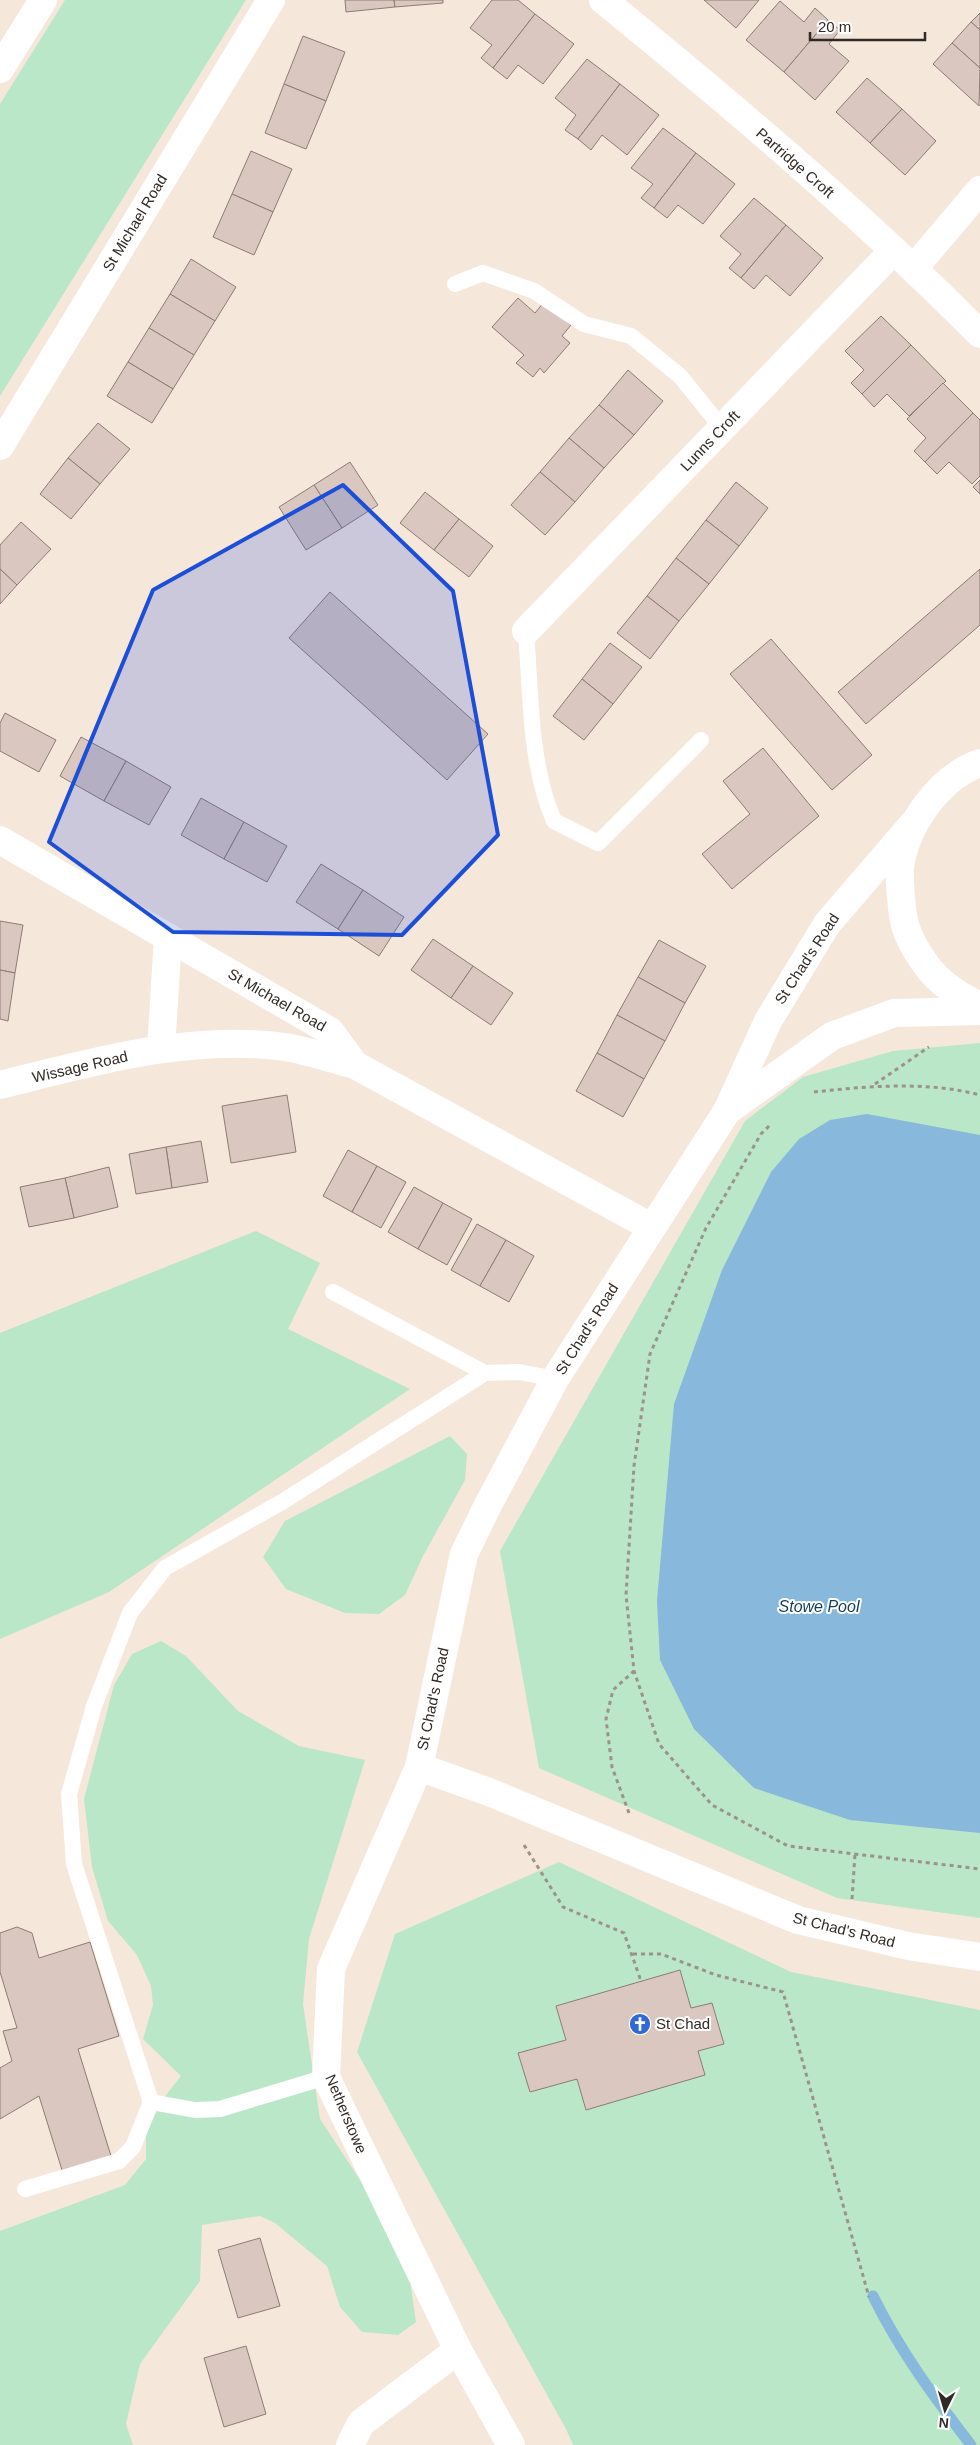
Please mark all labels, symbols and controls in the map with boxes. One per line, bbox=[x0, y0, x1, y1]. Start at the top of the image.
scale bar bbox=[810, 10, 925, 42]
text: 20 m bbox=[818, 18, 851, 35]
street label: Partridge Croft bbox=[753, 124, 838, 202]
street label: St Michael Road bbox=[99, 171, 170, 274]
street label: Lunns Croft bbox=[677, 406, 743, 474]
street label: St Chad's Road bbox=[771, 910, 842, 1007]
street label: St Michael Road bbox=[225, 965, 329, 1034]
street label: Wissage Road bbox=[30, 1047, 129, 1086]
street label: St Chad's Road bbox=[552, 1280, 621, 1378]
water label: Stowe Pool bbox=[779, 1598, 860, 1615]
street label: St Chad's Road bbox=[413, 1646, 452, 1752]
street label: St Chad's Road bbox=[791, 1909, 897, 1950]
church icon: St Chad bbox=[628, 2012, 652, 2036]
place label: St Chad bbox=[656, 2015, 710, 2032]
street label: Netherstowe bbox=[322, 2072, 371, 2156]
north arrow bbox=[920, 2385, 970, 2435]
text: N bbox=[938, 2415, 950, 2431]

